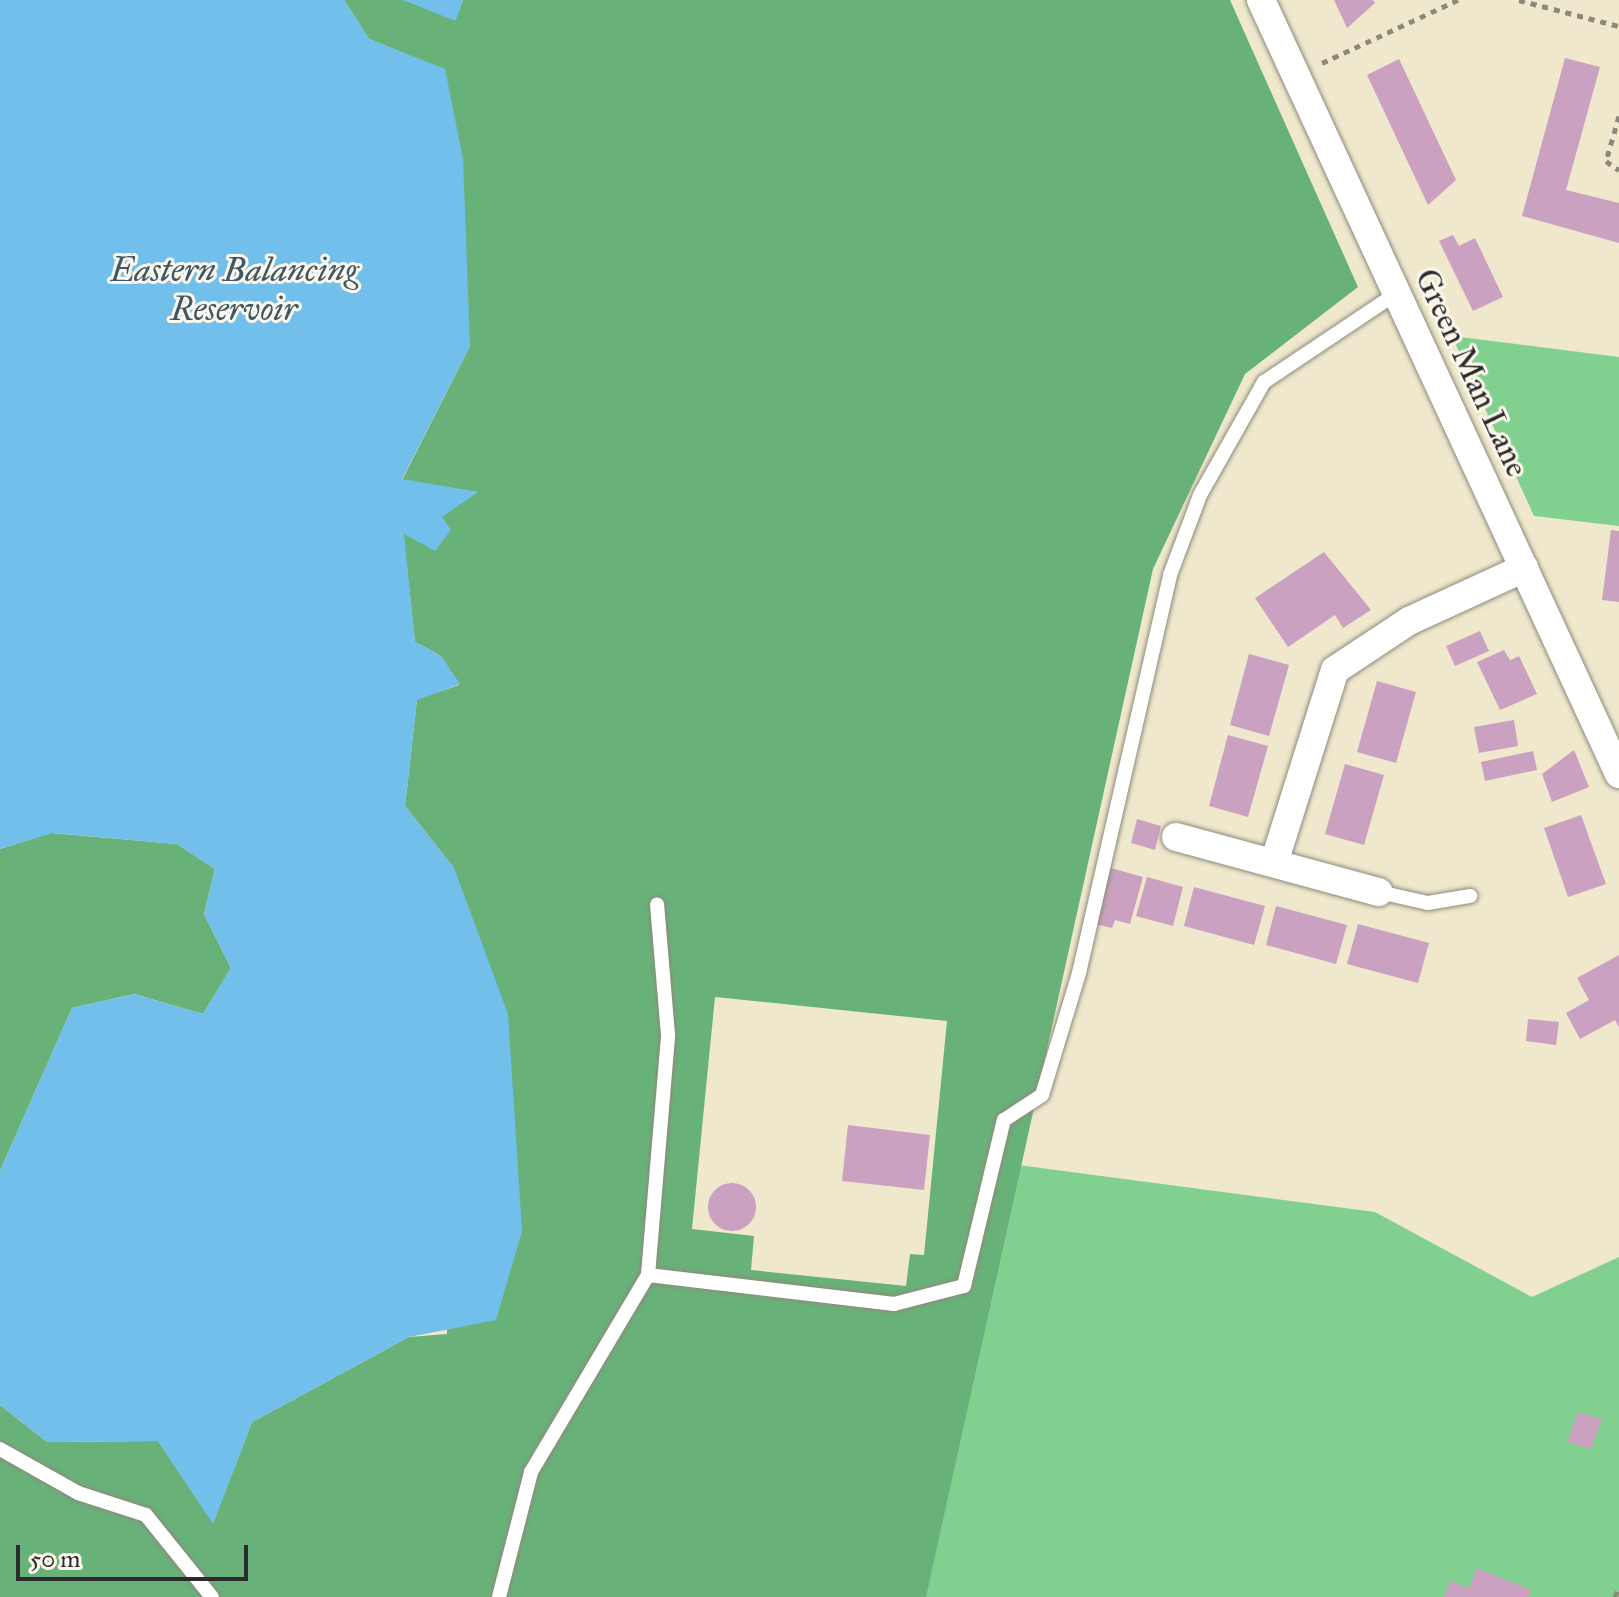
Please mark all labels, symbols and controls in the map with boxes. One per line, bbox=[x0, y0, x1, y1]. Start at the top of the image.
water label: Eastern Balancing Reservoir bbox=[110, 249, 358, 328]
street label: Green Man Lane bbox=[1406, 263, 1536, 483]
scale bar bbox=[20, 1529, 252, 1579]
text: 50 m bbox=[30, 1544, 80, 1574]

